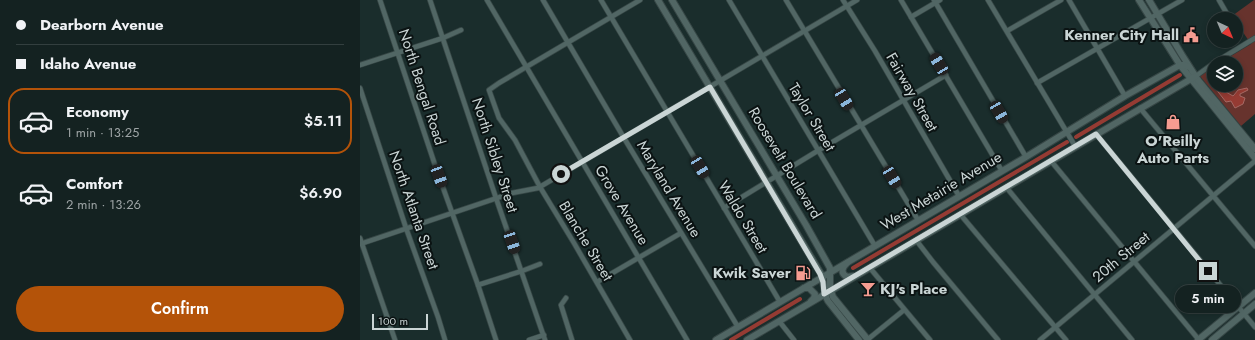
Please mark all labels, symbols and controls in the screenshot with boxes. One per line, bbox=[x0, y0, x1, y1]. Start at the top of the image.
north arrow bbox=[1207, 12, 1243, 48]
map controls bbox=[1207, 12, 1243, 92]
text: Dearborn Avenue bbox=[40, 14, 164, 36]
place label: Kenner City Hall bbox=[1064, 24, 1179, 46]
street label: North Bengal Road bbox=[393, 26, 451, 148]
public building icon: Kenner City Hall bbox=[1182, 26, 1200, 44]
street label: Fairway Street bbox=[880, 48, 944, 136]
car bbox=[928, 51, 950, 77]
text: Idaho Avenue bbox=[40, 53, 136, 75]
button: layers bbox=[1207, 56, 1243, 92]
street label: Taylor Street bbox=[783, 79, 841, 156]
car bbox=[833, 86, 855, 112]
street label: North Sibley Street bbox=[466, 95, 524, 216]
car bbox=[988, 99, 1010, 125]
text: Economy bbox=[66, 101, 129, 123]
icon: car bbox=[18, 103, 54, 139]
street label: Roosevelt Boulevard bbox=[743, 103, 827, 223]
text: $5.11 bbox=[304, 110, 342, 132]
shop icon: O'Reilly Auto Parts bbox=[1164, 113, 1182, 131]
text: 1 min · 13:25 bbox=[66, 123, 139, 142]
place label: O'Reilly Auto Parts bbox=[1136, 130, 1209, 169]
street label: Maryland Avenue bbox=[631, 136, 707, 242]
street label: West Metairie Avenue bbox=[876, 146, 1006, 236]
street label: North Atlanta Street bbox=[383, 148, 445, 273]
car bbox=[689, 154, 711, 180]
street label: Grove Avenue bbox=[589, 161, 655, 249]
car bbox=[429, 163, 449, 189]
car bbox=[881, 164, 903, 190]
route start bbox=[552, 165, 570, 183]
text: Comfort bbox=[66, 173, 123, 195]
icon: car bbox=[18, 175, 54, 211]
street label: Waldo Street bbox=[713, 177, 774, 258]
text: $6.90 bbox=[299, 182, 342, 204]
text: 2 min · 13:26 bbox=[66, 195, 141, 214]
street label: Blanche Street bbox=[553, 197, 619, 286]
street label: 20th Street bbox=[1087, 226, 1155, 288]
car bbox=[502, 229, 522, 255]
place label: Kwik Saver bbox=[713, 262, 792, 284]
route end bbox=[1199, 262, 1217, 280]
fuel station icon: Kwik Saver bbox=[794, 264, 812, 282]
place label: KJ's Place bbox=[880, 278, 948, 300]
bar icon: KJ's Place bbox=[859, 280, 877, 298]
callout: 5 min bbox=[1175, 285, 1241, 313]
button: Confirm bbox=[16, 286, 344, 332]
text: 5 min bbox=[1191, 289, 1225, 308]
scale bar bbox=[372, 312, 428, 331]
text: 100 m bbox=[378, 313, 408, 329]

